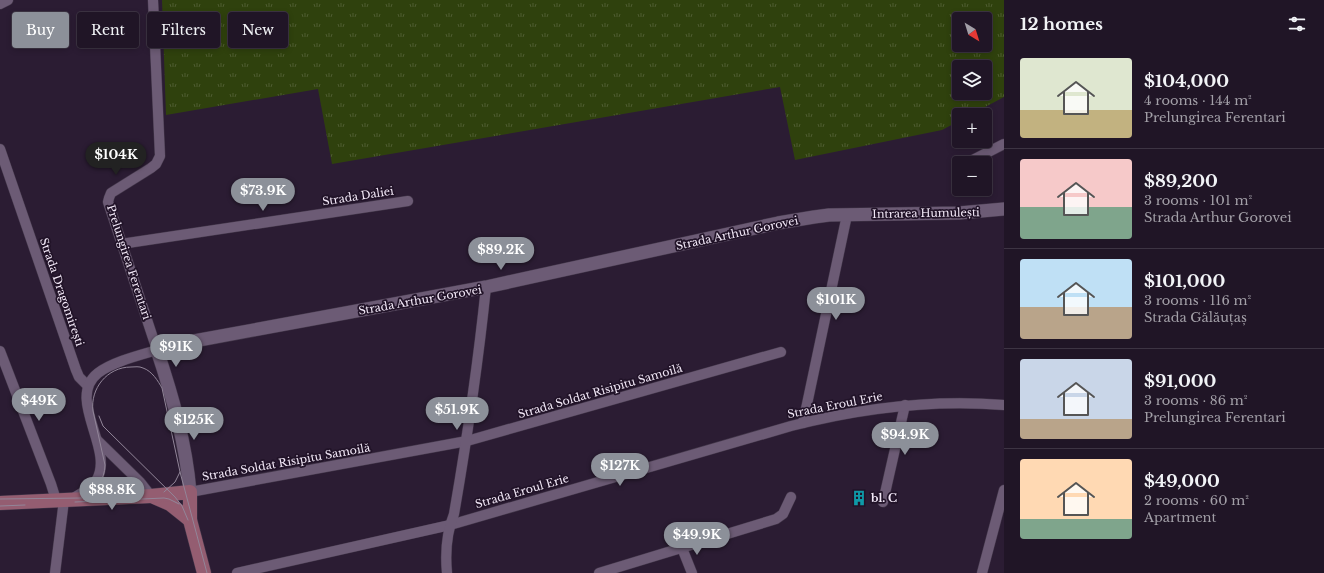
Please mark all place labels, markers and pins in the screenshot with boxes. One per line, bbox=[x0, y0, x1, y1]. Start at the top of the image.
pin: $104K bbox=[88, 142, 144, 176]
pin: $73.9K bbox=[230, 178, 296, 212]
pin: $89.2K bbox=[468, 237, 534, 271]
pin: $101K bbox=[808, 287, 864, 321]
pin: $91K bbox=[152, 334, 200, 368]
pin: $49K bbox=[15, 388, 63, 422]
pin: $51.9K bbox=[424, 397, 490, 431]
pin: $125K bbox=[166, 407, 222, 441]
pin: $94.9K bbox=[872, 422, 938, 456]
pin: $127K bbox=[592, 453, 648, 487]
pin: $88.8K bbox=[79, 477, 145, 511]
building icon: bl. C bbox=[850, 489, 868, 507]
place label: bl. C bbox=[870, 491, 897, 505]
pin: $49.9K bbox=[664, 522, 730, 556]

